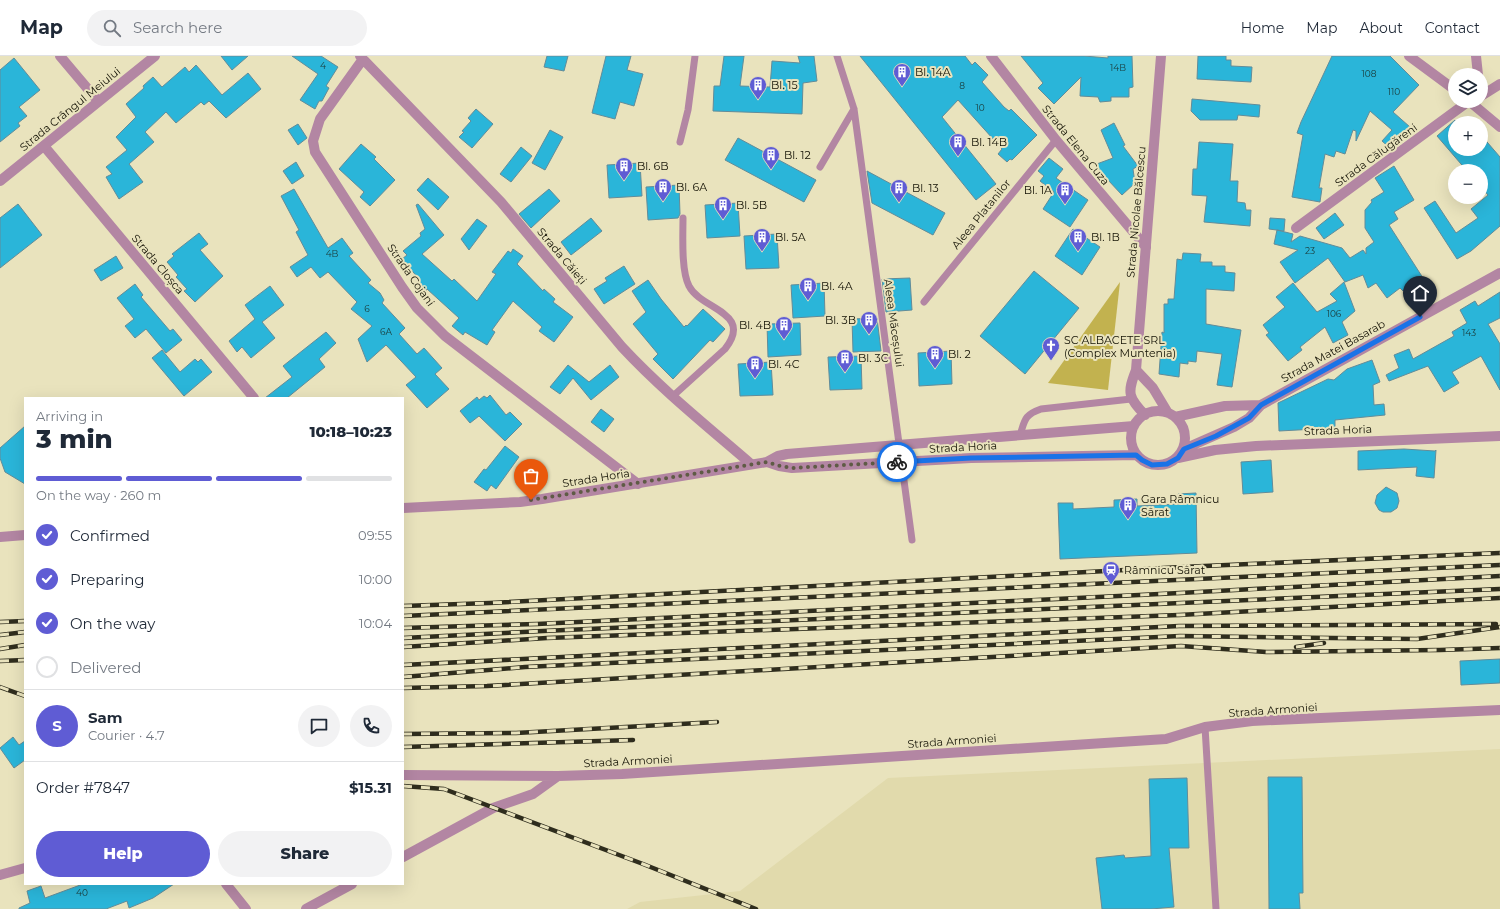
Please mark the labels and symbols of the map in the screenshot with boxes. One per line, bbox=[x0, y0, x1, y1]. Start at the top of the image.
house number: 4 bbox=[320, 60, 326, 71]
building icon: Bl. 14A bbox=[892, 62, 912, 87]
house number: 14B bbox=[1110, 62, 1126, 73]
street label: Strada Crângul Meiului bbox=[17, 64, 123, 154]
place label: Bl. 14A bbox=[915, 65, 951, 79]
house number: 108 bbox=[1362, 68, 1377, 79]
building icon: Bl. 15 bbox=[748, 75, 768, 100]
place label: Bl. 15 bbox=[771, 78, 798, 92]
house number: 8 bbox=[959, 80, 965, 91]
house number: 110 bbox=[1388, 86, 1400, 97]
house number: 10 bbox=[975, 102, 985, 113]
street label: Strada Elena Cuza bbox=[1039, 102, 1113, 188]
street label: Strada Călugăreni bbox=[1332, 120, 1420, 190]
building icon: Bl. 14B bbox=[948, 132, 968, 157]
place label: Bl. 14B bbox=[971, 135, 1007, 149]
building icon: Bl. 12 bbox=[761, 145, 781, 170]
street label: Strada Nicolae Bălcescu bbox=[1123, 146, 1149, 278]
place label: Bl. 12 bbox=[784, 148, 811, 162]
building icon: Bl. 6B bbox=[614, 156, 634, 181]
place label: Bl. 6B bbox=[637, 159, 668, 173]
street label: Aleea Platanilor bbox=[948, 176, 1014, 252]
building icon: Bl. 6A bbox=[653, 177, 673, 202]
building icon: Bl. 13 bbox=[889, 178, 909, 203]
place label: Bl. 6A bbox=[676, 180, 707, 194]
building icon: Bl. 1A bbox=[1055, 180, 1075, 205]
place label: Bl. 13 bbox=[912, 181, 939, 195]
place label: Bl. 1A bbox=[1024, 183, 1052, 197]
building icon: Bl. 5B bbox=[713, 195, 733, 220]
place label: Bl. 5B bbox=[736, 198, 767, 212]
street label: Strada Căieți bbox=[534, 225, 590, 287]
building icon: Bl. 5A bbox=[752, 227, 772, 252]
building icon: Bl. 1B bbox=[1068, 227, 1088, 252]
place label: Bl. 5A bbox=[775, 230, 806, 244]
place label: Bl. 1B bbox=[1091, 230, 1120, 244]
street label: Strada Cloșca bbox=[129, 231, 187, 297]
street label: Strada Cojani bbox=[384, 241, 438, 309]
house number: 23 bbox=[1305, 245, 1315, 256]
house number: 4B bbox=[326, 248, 339, 259]
building icon: Bl. 4A bbox=[798, 276, 818, 301]
pin bbox=[1403, 276, 1437, 317]
street label: Aleea Măceșului bbox=[881, 278, 907, 368]
place label: Bl. 4A bbox=[821, 279, 853, 293]
house number: 6 bbox=[364, 303, 370, 314]
house number: 106 bbox=[1327, 308, 1342, 319]
building icon: Bl. 3B bbox=[859, 310, 879, 335]
place label: Bl. 3B bbox=[825, 313, 856, 327]
building icon: Bl. 4B bbox=[774, 315, 794, 340]
street label: Strada Matei Basarab bbox=[1279, 317, 1387, 385]
place label: Bl. 4B bbox=[739, 318, 771, 332]
house number: 6A bbox=[380, 326, 393, 337]
house number: 143 bbox=[1462, 327, 1476, 338]
place label: SC ALBACETE SRL (Complex Muntenia) bbox=[1064, 333, 1176, 360]
church icon: SC ALBACETE SRL (Complex Muntenia) bbox=[1041, 336, 1061, 361]
building icon: Bl. 2 bbox=[925, 344, 945, 369]
place label: Bl. 2 bbox=[948, 347, 971, 361]
building icon: Bl. 3C bbox=[835, 348, 855, 373]
place label: Bl. 3C bbox=[858, 351, 889, 365]
building icon: Bl. 4C bbox=[745, 354, 765, 379]
place label: Bl. 4C bbox=[768, 357, 800, 371]
street label: Strada Horia bbox=[1304, 422, 1372, 438]
street label: Strada Horia bbox=[929, 438, 997, 456]
courier bbox=[877, 442, 917, 482]
pin bbox=[514, 459, 548, 500]
street label: Strada Horia bbox=[561, 466, 631, 490]
place label: Gara Râmnicu Sărat bbox=[1141, 492, 1219, 519]
building icon: Gara Râmnicu Sărat bbox=[1118, 495, 1138, 520]
station icon: Râmnicu Sărat bbox=[1101, 560, 1121, 585]
place label: Râmnicu Sărat bbox=[1124, 563, 1206, 577]
street label: Strada Armoniei bbox=[1228, 700, 1318, 720]
street label: Strada Armoniei bbox=[907, 731, 997, 751]
street label: Strada Armoniei bbox=[583, 752, 673, 770]
house number: 40 bbox=[76, 887, 88, 898]

